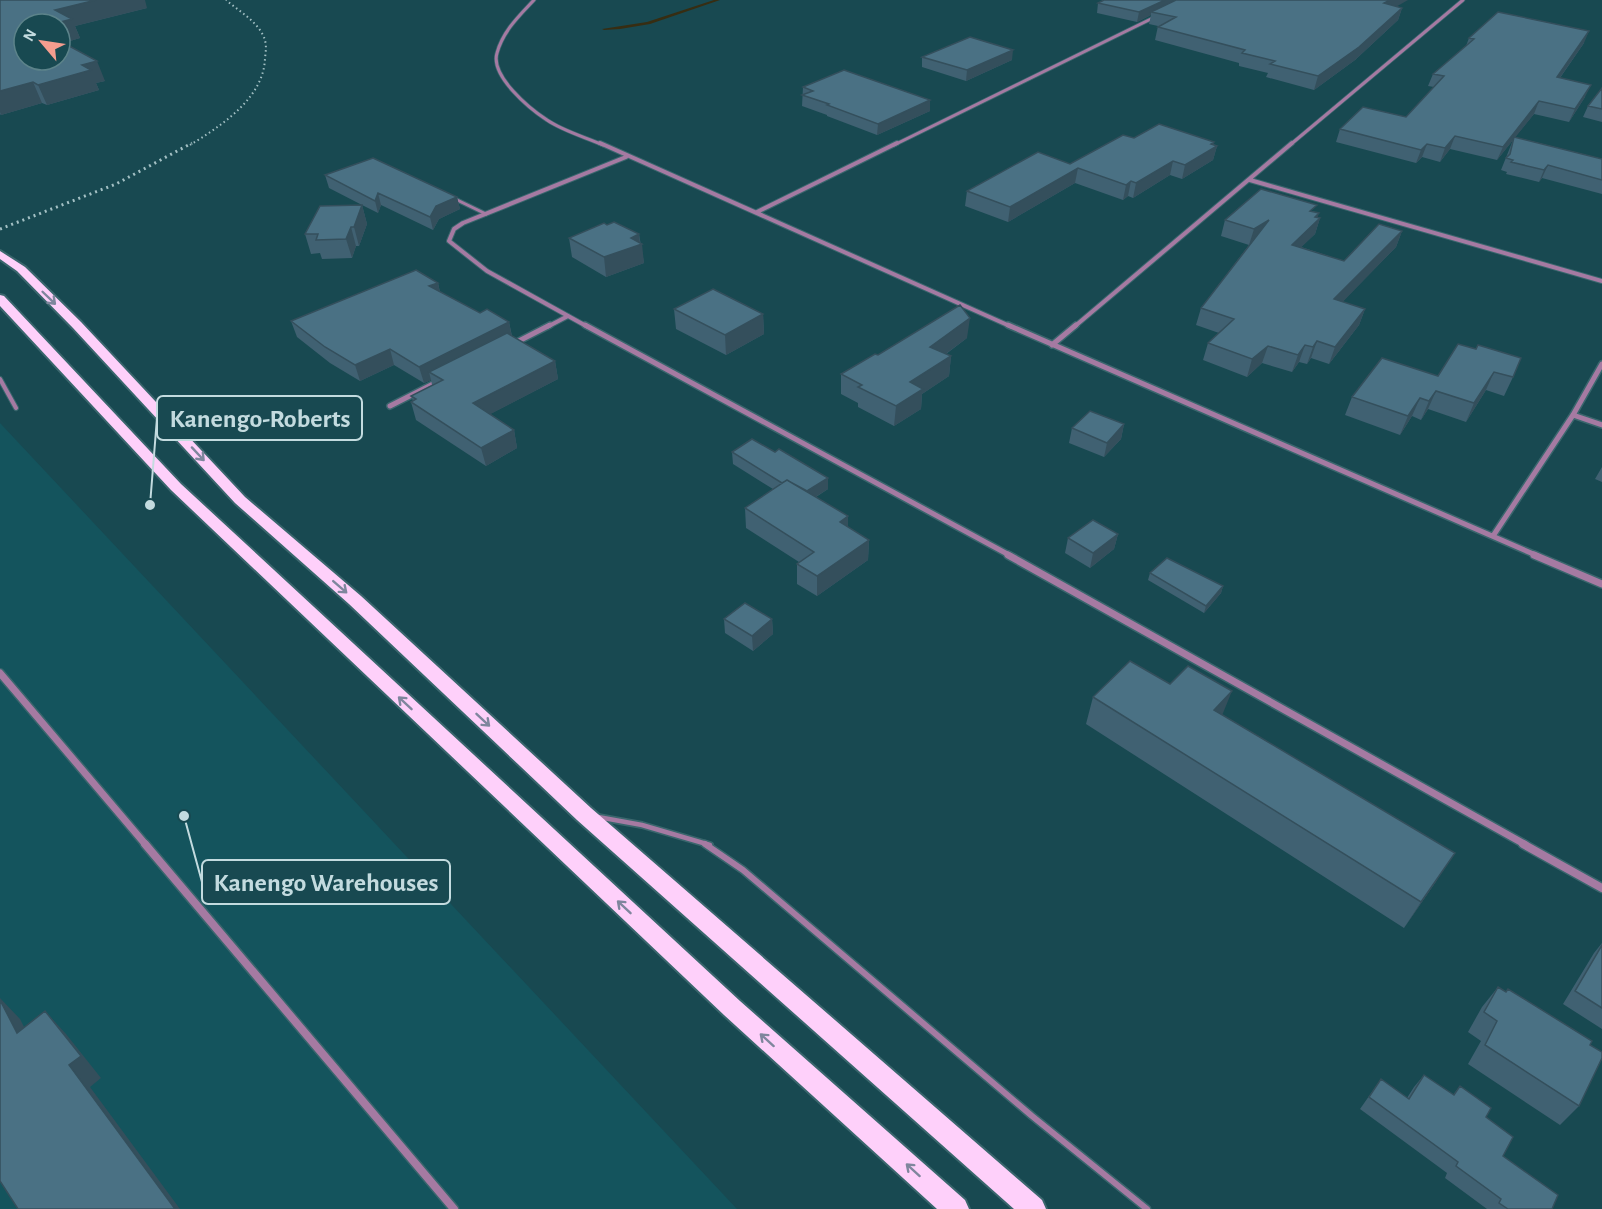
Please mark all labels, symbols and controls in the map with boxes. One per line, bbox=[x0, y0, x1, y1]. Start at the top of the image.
north arrow bbox=[12, 12, 72, 72]
text: N bbox=[20, 26, 39, 44]
one-way arrow bbox=[41, 290, 56, 304]
callout: Kanengo-Roberts bbox=[157, 396, 362, 440]
text: Kanengo-Roberts bbox=[169, 406, 351, 432]
one-way arrow bbox=[191, 446, 205, 461]
one-way arrow bbox=[332, 580, 347, 594]
one-way arrow bbox=[398, 696, 413, 710]
one-way arrow bbox=[475, 713, 490, 727]
callout: Kanengo Warehouses bbox=[202, 860, 450, 904]
text: Kanengo Warehouses bbox=[214, 870, 438, 896]
one-way arrow bbox=[617, 900, 632, 915]
one-way arrow bbox=[760, 1033, 775, 1047]
one-way arrow bbox=[906, 1163, 921, 1177]

